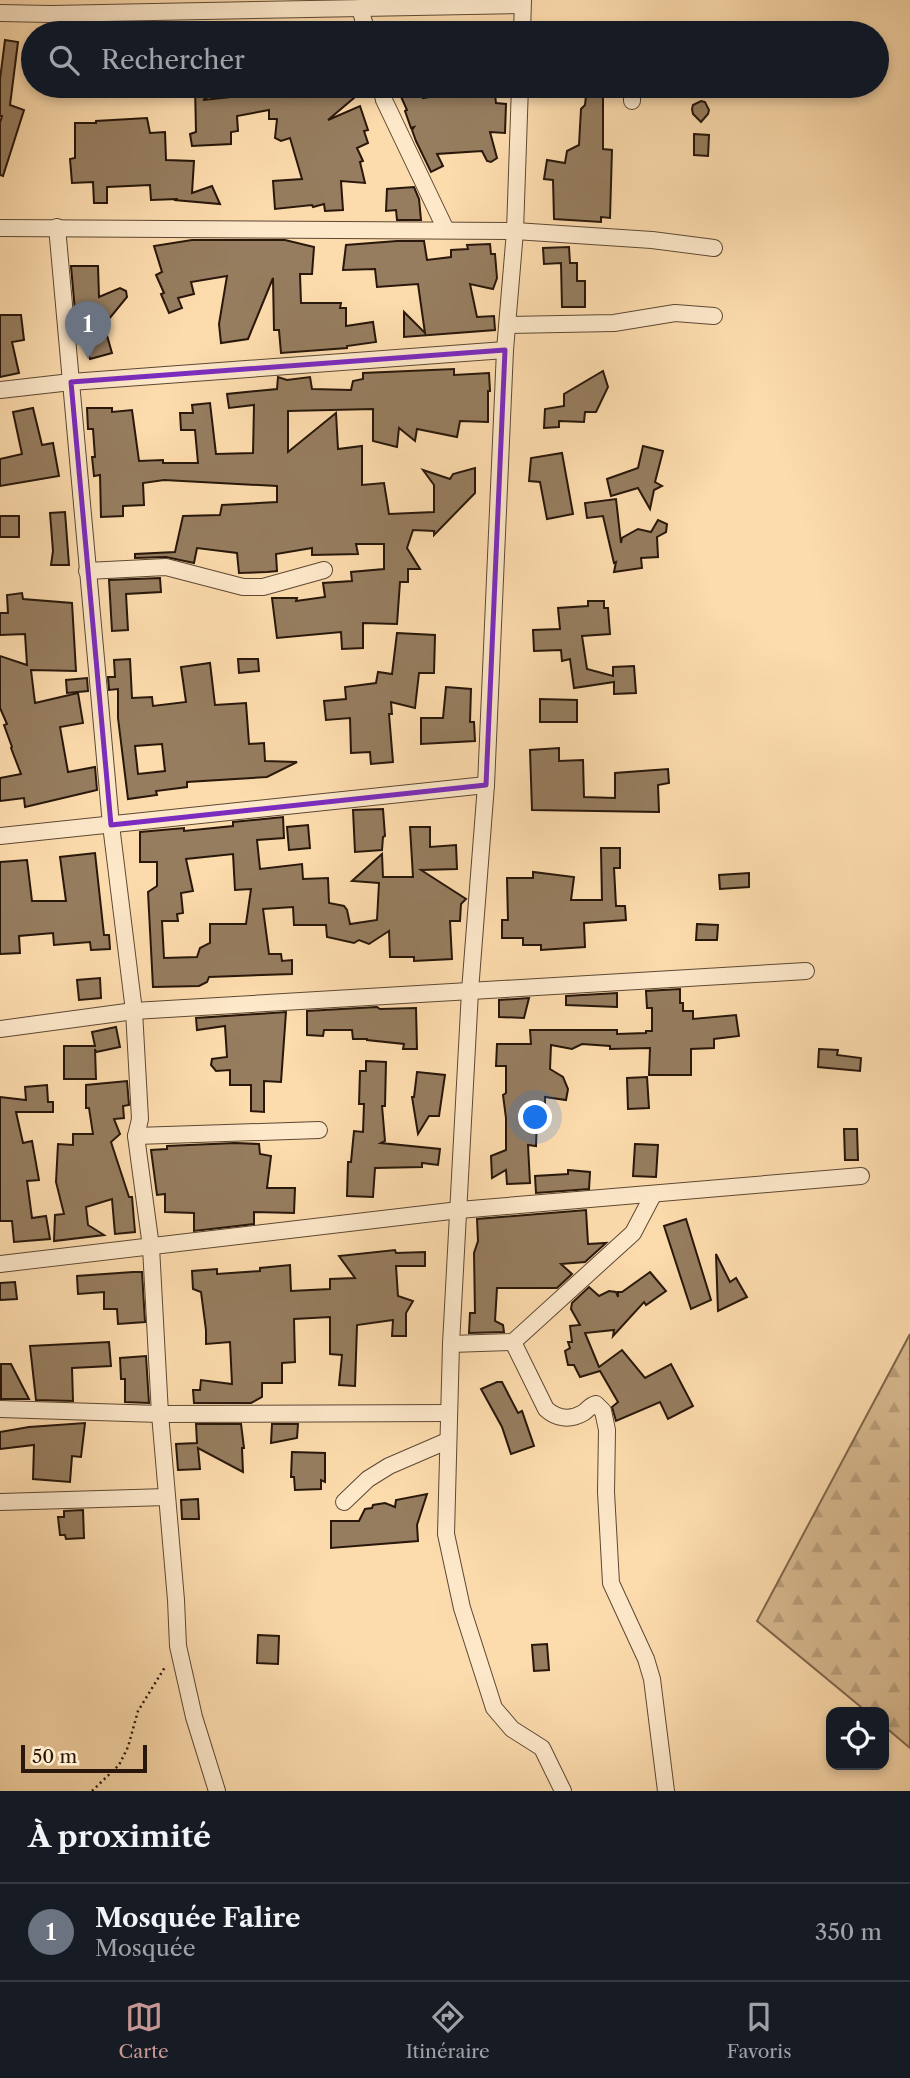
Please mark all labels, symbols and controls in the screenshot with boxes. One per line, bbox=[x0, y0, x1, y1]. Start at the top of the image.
search box bbox=[21, 21, 889, 98]
icon: search bbox=[45, 41, 83, 79]
text: Rechercher bbox=[101, 44, 245, 76]
pin: 1 bbox=[65, 301, 111, 359]
your location bbox=[518, 1100, 552, 1134]
map controls bbox=[826, 1707, 889, 1770]
button: locate bbox=[826, 1707, 889, 1770]
scale bar bbox=[21, 1742, 147, 1774]
text: 50 m bbox=[32, 1745, 77, 1768]
text: À proximité bbox=[28, 1818, 211, 1855]
text: Mosquée Falire bbox=[95, 1902, 300, 1934]
text: 1 bbox=[46, 1918, 56, 1946]
text: 350 m bbox=[815, 1918, 882, 1946]
text: Mosquée bbox=[95, 1934, 196, 1962]
tab: Carte bbox=[119, 1998, 169, 2063]
tab: Itinéraire bbox=[406, 1998, 490, 2063]
tab: Favoris bbox=[727, 1998, 791, 2063]

